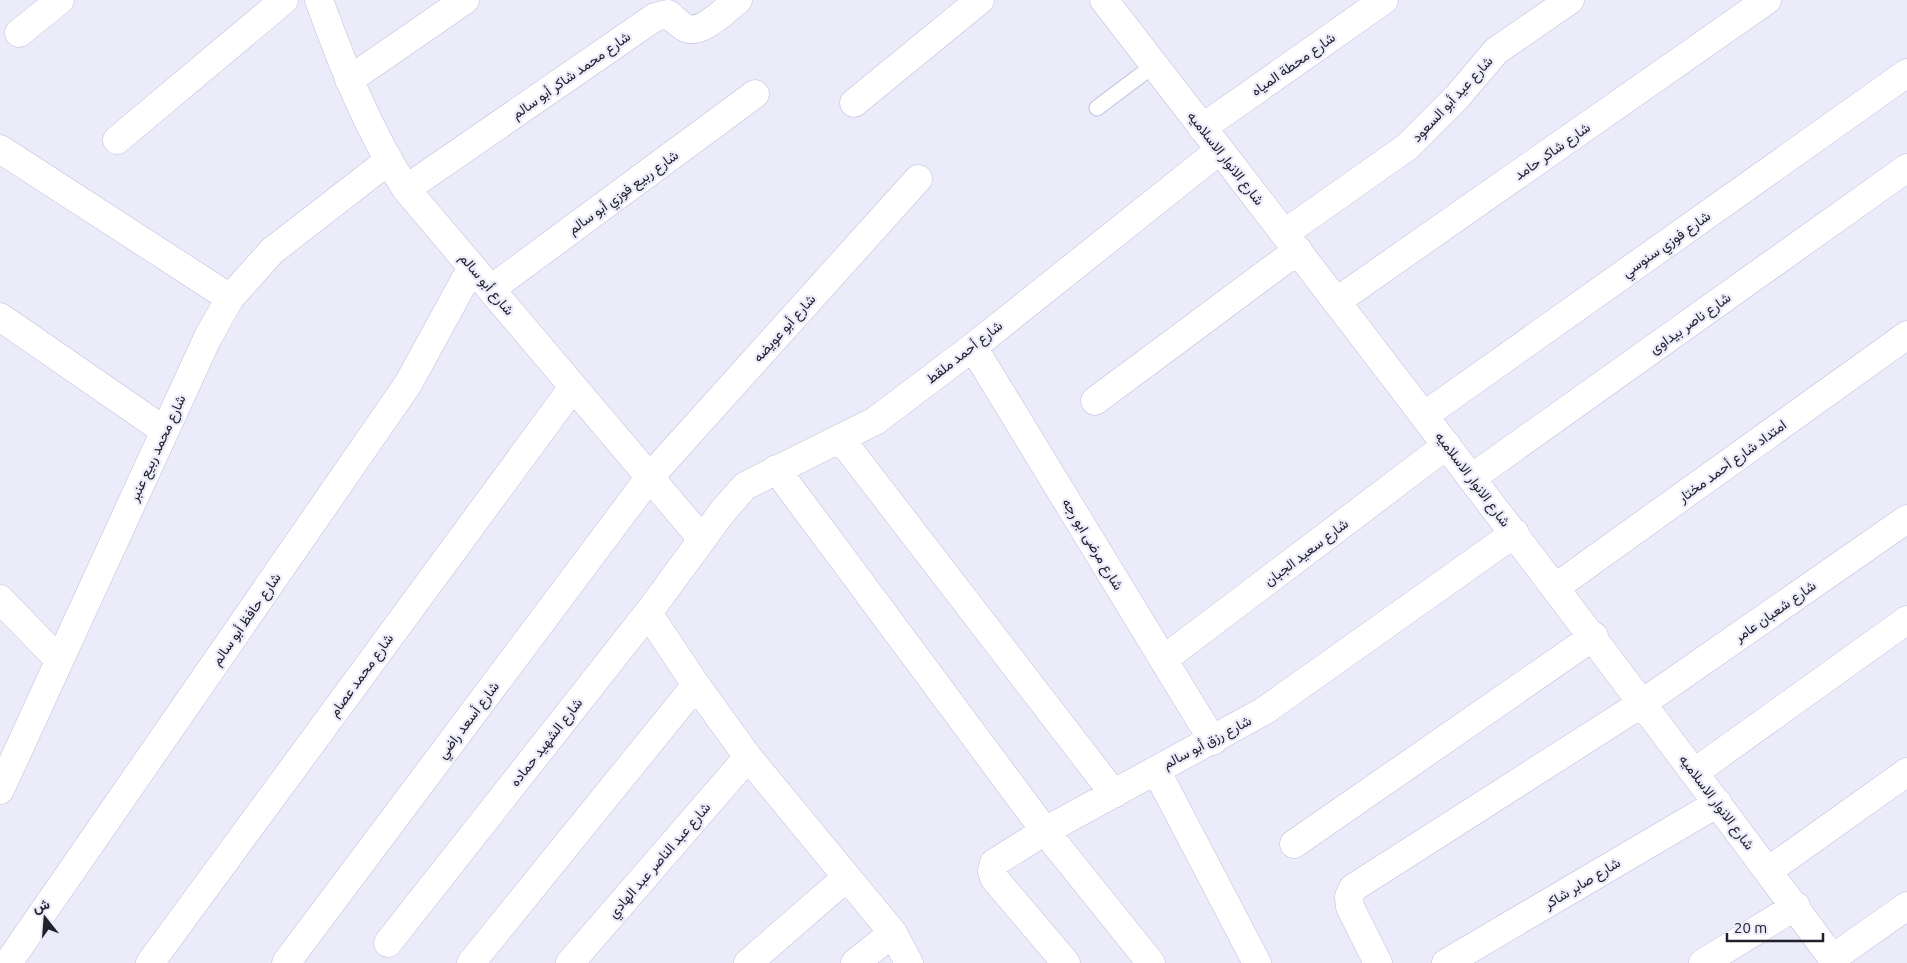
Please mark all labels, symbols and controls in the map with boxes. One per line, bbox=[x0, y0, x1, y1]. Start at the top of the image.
street label: شارع محمد شاكر أبو سالم bbox=[509, 28, 635, 124]
street label: شارع محطة المياه bbox=[1248, 29, 1340, 101]
street label: شارع عيد أبو السعود bbox=[1408, 53, 1498, 147]
street label: شارع الانوار الاسلاميه bbox=[1182, 108, 1268, 210]
street label: شارع شاكر حامد bbox=[1511, 119, 1595, 185]
street label: شارع ربيع فوزي أبو سالم bbox=[565, 147, 684, 241]
street label: شارع فوزي سنوسي bbox=[1619, 208, 1715, 284]
street label: شارع أبو سالم bbox=[454, 250, 517, 320]
street label: شارع ناصر بيداوى bbox=[1646, 289, 1735, 359]
street label: شارع أبو عويضه bbox=[749, 291, 821, 367]
street label: شارع أحمد ملقط bbox=[923, 317, 1007, 389]
street label: شارع محمد ربيع عنبر bbox=[125, 392, 191, 506]
street label: امتداد شارع أحمد مختار bbox=[1674, 416, 1791, 509]
street label: شارع الانوار الاسلاميه bbox=[1430, 428, 1514, 531]
street label: شارع مرضى ابو رجه bbox=[1057, 495, 1127, 594]
street label: شارع سعيد الجبان bbox=[1261, 515, 1353, 591]
street label: شارع حافظ أبو سالم bbox=[208, 570, 286, 670]
street label: شارع شعبان عامر bbox=[1730, 577, 1820, 648]
street label: شارع محمد عصام bbox=[326, 630, 399, 721]
street label: شارع أسعد راضي bbox=[434, 678, 505, 764]
street label: شارع الشهيد حماده bbox=[507, 695, 588, 791]
street label: شارع رزق أبو سالم bbox=[1160, 712, 1255, 775]
street label: شارع الانوار الاسلاميه bbox=[1674, 751, 1758, 854]
street label: شارع عبد الناصر عبد الهادي bbox=[605, 799, 716, 924]
street label: شارع صابر شاكر bbox=[1540, 854, 1624, 915]
north arrow bbox=[20, 893, 70, 943]
text: ش bbox=[31, 895, 52, 917]
scale bar bbox=[1727, 910, 1823, 942]
text: 20 m bbox=[1734, 919, 1767, 936]

